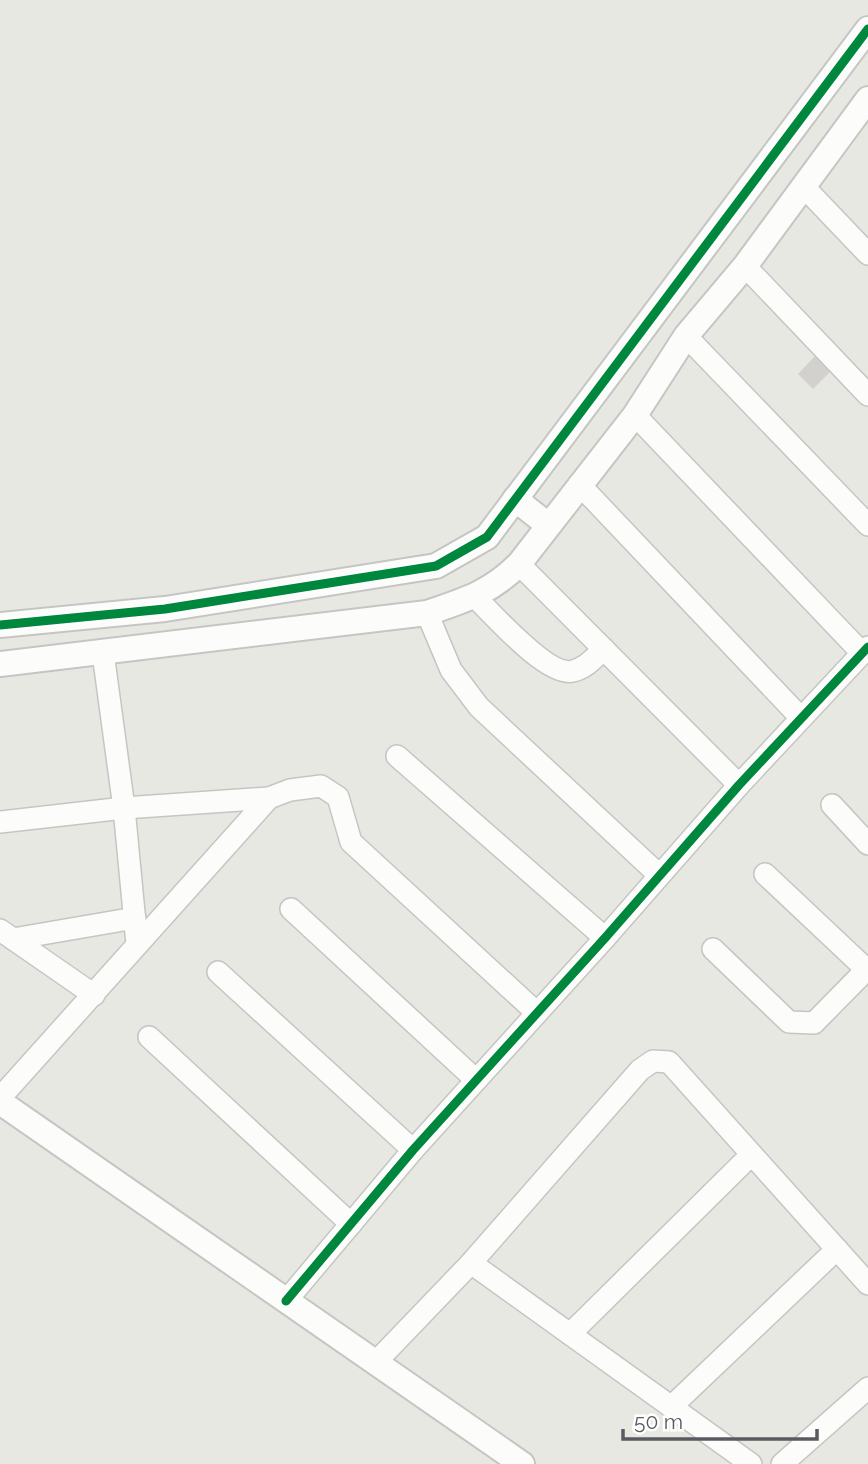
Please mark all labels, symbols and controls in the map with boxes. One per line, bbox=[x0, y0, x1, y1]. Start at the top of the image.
scale bar bbox=[623, 1398, 817, 1442]
text: 50 m bbox=[634, 1409, 683, 1434]

